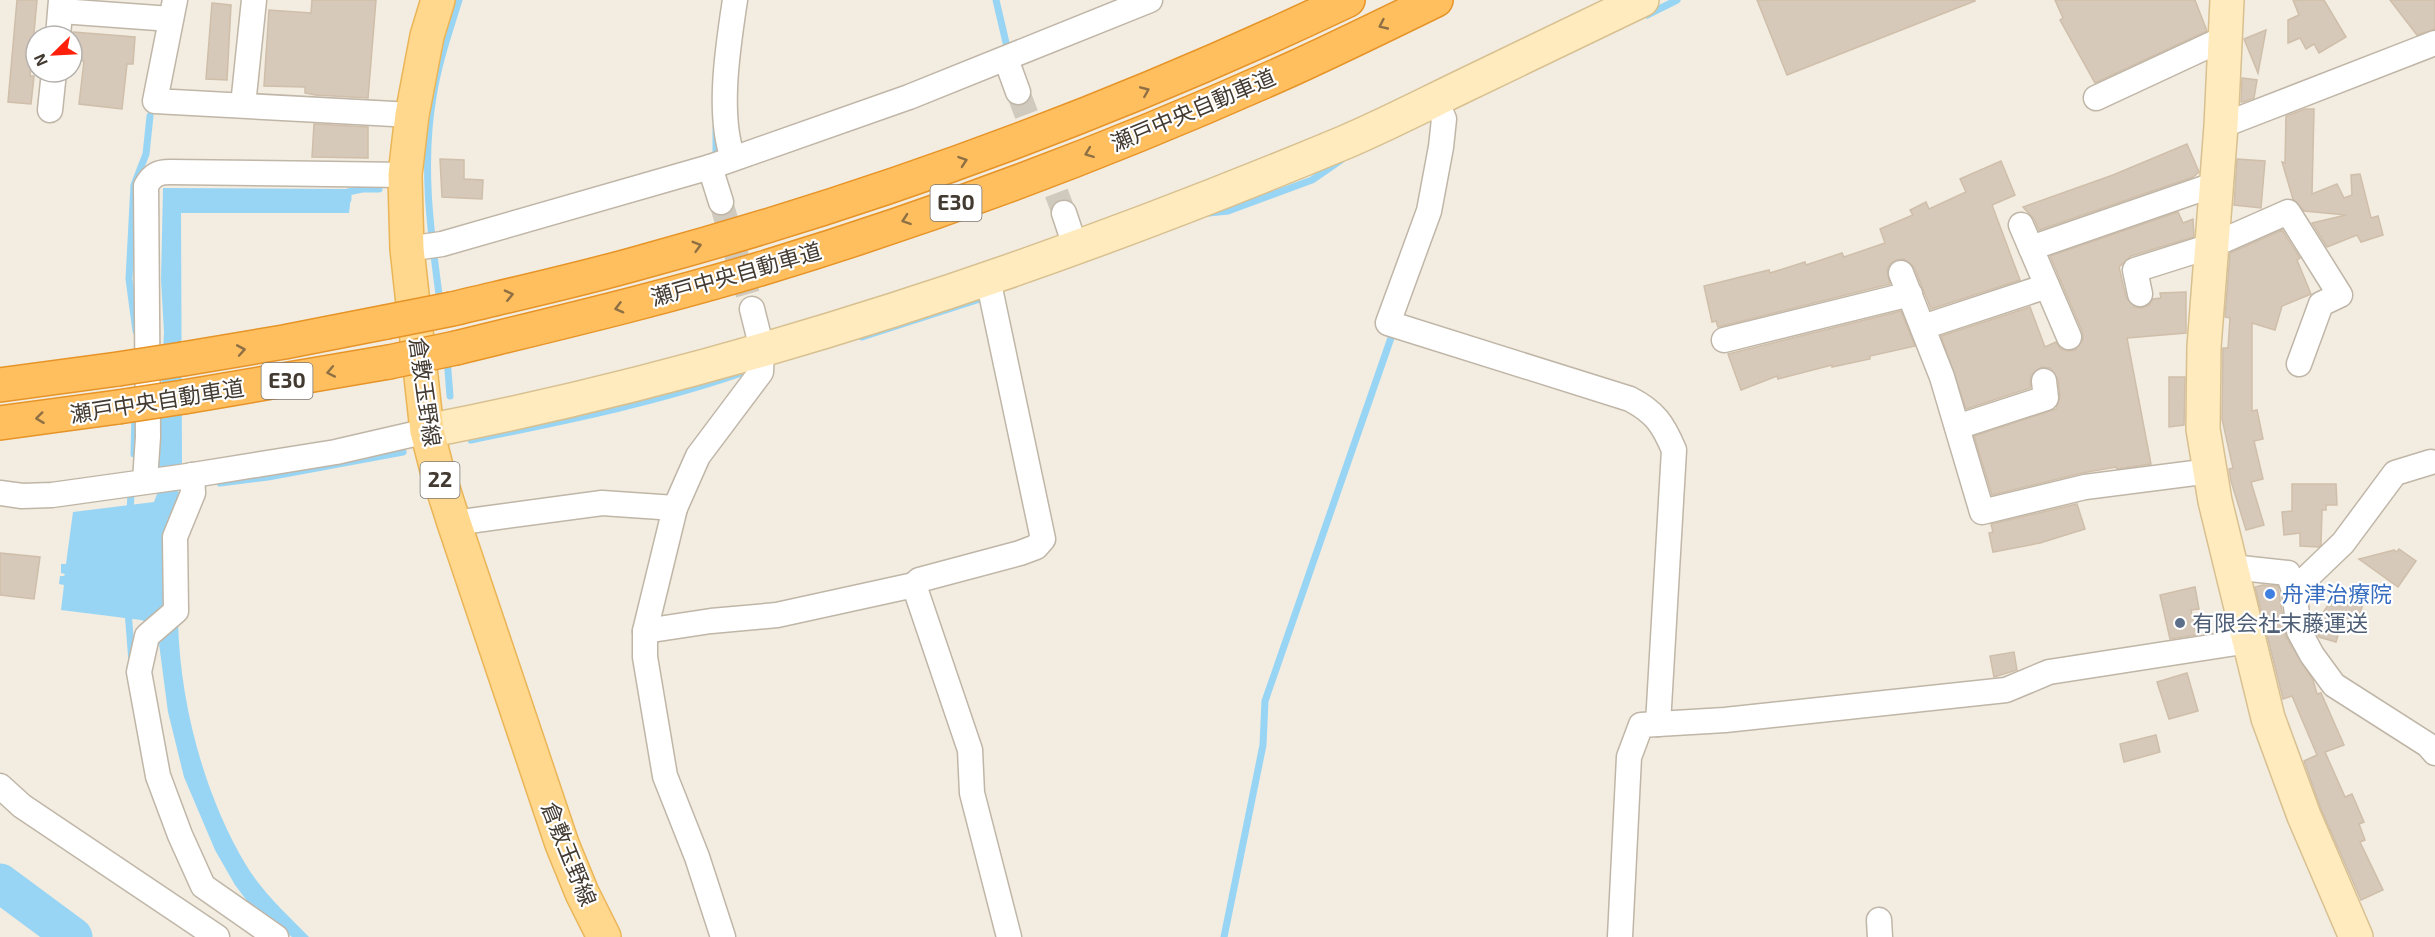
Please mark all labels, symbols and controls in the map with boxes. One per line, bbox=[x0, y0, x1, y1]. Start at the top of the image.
one-way arrow bbox=[1379, 18, 1390, 30]
north arrow bbox=[24, 24, 84, 84]
text: N bbox=[29, 51, 51, 69]
street label: 瀬戸中央自動車道 bbox=[1107, 63, 1279, 155]
one-way arrow bbox=[1138, 86, 1149, 98]
one-way arrow bbox=[1084, 146, 1095, 159]
one-way arrow bbox=[957, 156, 968, 169]
road number: E30 bbox=[930, 185, 982, 221]
one-way arrow bbox=[901, 213, 912, 226]
street label: 瀬戸中央自動車道 bbox=[648, 236, 824, 310]
one-way arrow bbox=[691, 241, 702, 253]
one-way arrow bbox=[503, 289, 513, 302]
one-way arrow bbox=[614, 300, 624, 313]
street label: 倉敷玉野線 bbox=[405, 336, 447, 448]
one-way arrow bbox=[236, 344, 246, 356]
road number: E30 bbox=[262, 363, 312, 399]
one-way arrow bbox=[326, 365, 336, 378]
street label: 瀬戸中央自動車道 bbox=[68, 373, 246, 427]
one-way arrow bbox=[35, 412, 44, 424]
road number: 22 bbox=[420, 462, 460, 498]
place label: 舟津治療院 bbox=[2282, 580, 2392, 606]
marker: 舟津治療院 bbox=[2263, 587, 2277, 601]
place label: 有限会社末藤運送 bbox=[2192, 609, 2368, 635]
marker: 有限会社末藤運送 bbox=[2173, 616, 2187, 630]
street label: 倉敷玉野線 bbox=[537, 798, 603, 909]

